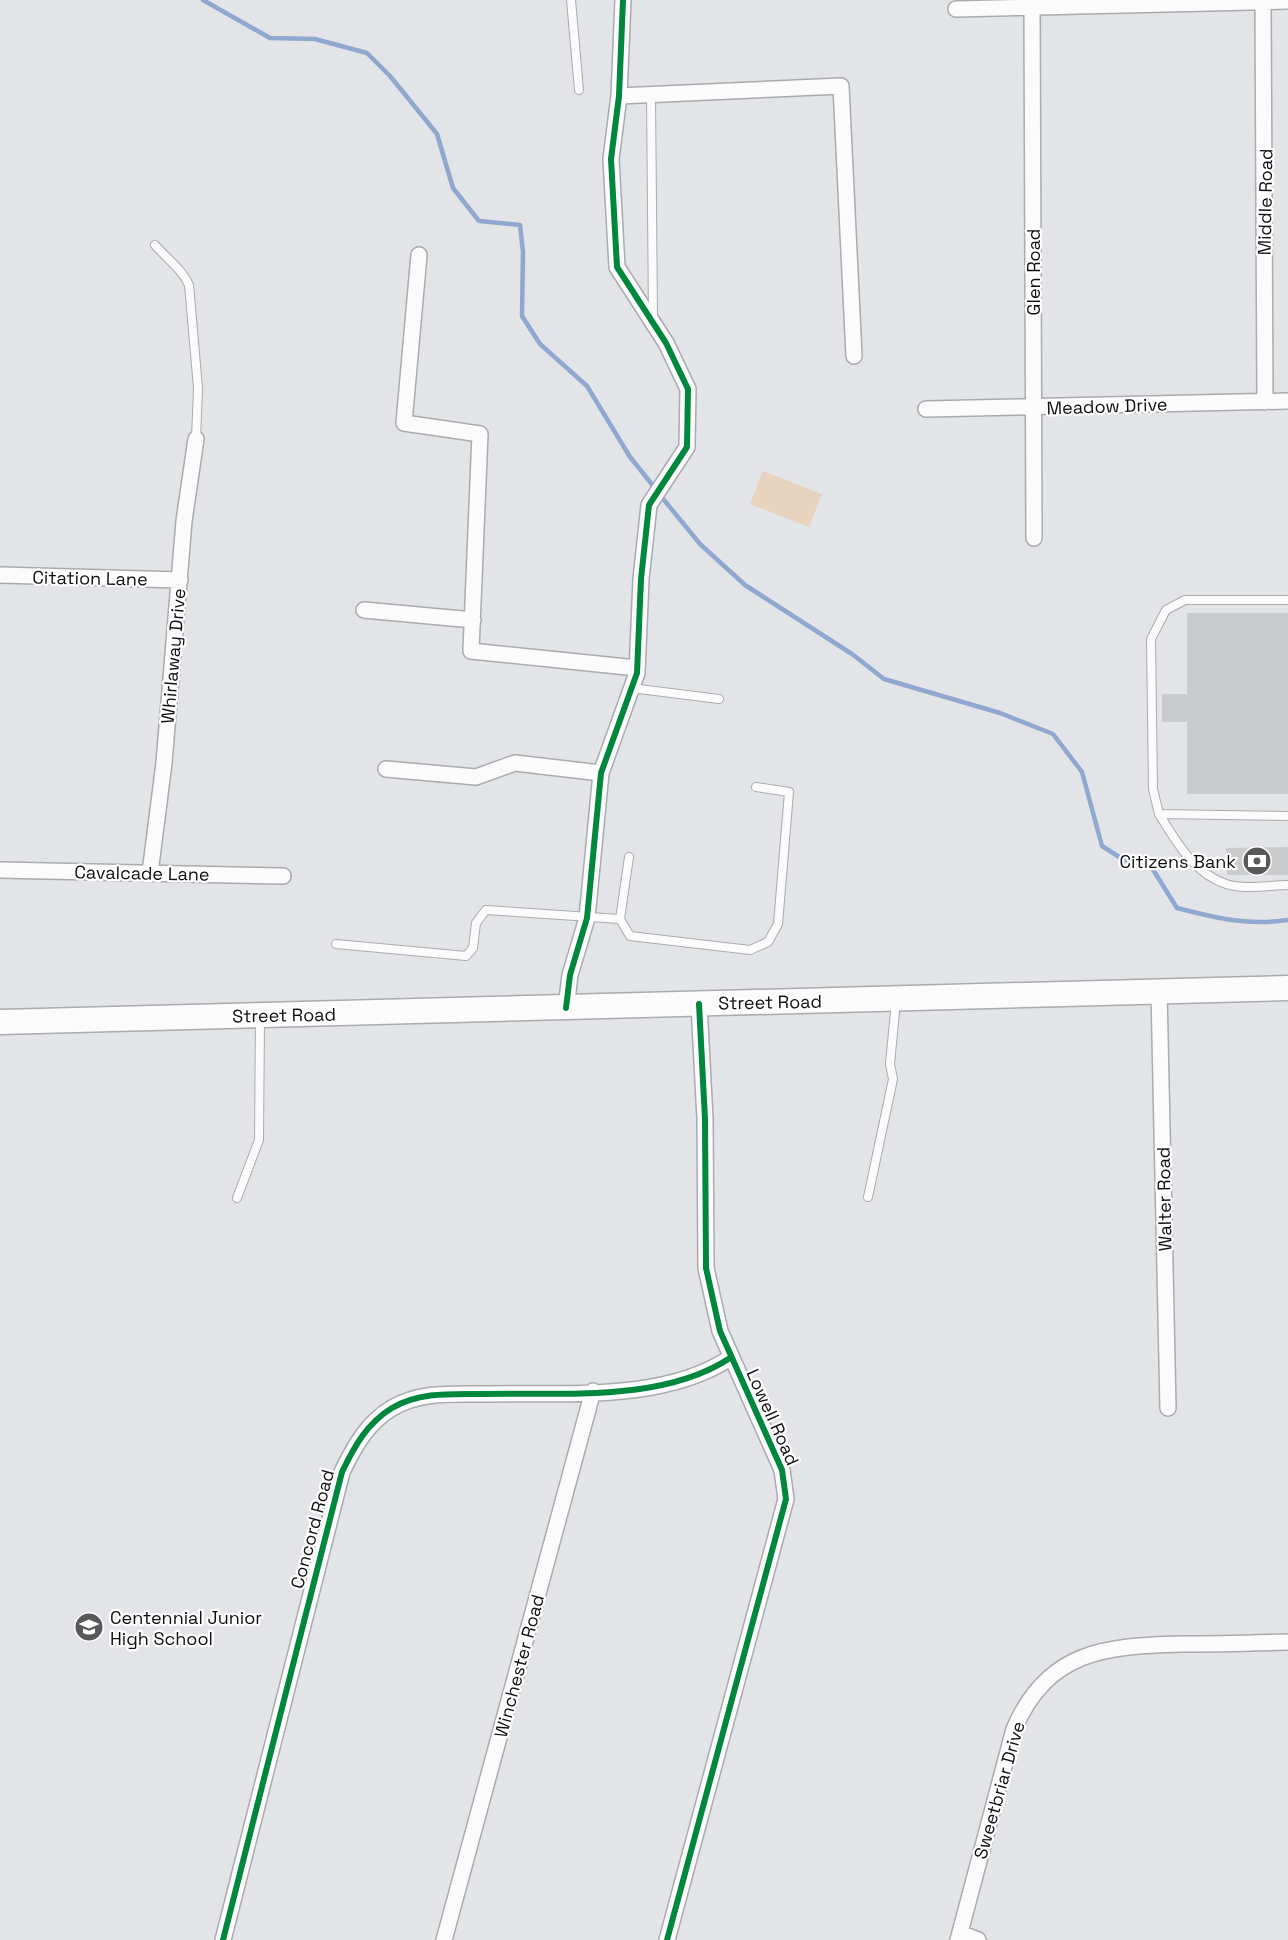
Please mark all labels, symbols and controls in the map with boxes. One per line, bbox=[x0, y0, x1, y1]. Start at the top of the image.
street label: Middle Road bbox=[1253, 148, 1277, 256]
street label: Glen Road bbox=[1022, 229, 1045, 315]
street label: Meadow Drive bbox=[1046, 392, 1168, 420]
street label: Citation Lane bbox=[32, 565, 148, 591]
street label: Whirlaway Drive bbox=[156, 587, 190, 725]
bank icon: Citizens Bank bbox=[1241, 845, 1273, 877]
place label: Citizens Bank bbox=[1120, 850, 1236, 873]
street label: Cavalcade Lane bbox=[74, 860, 210, 886]
street label: Street Road bbox=[718, 990, 822, 1014]
street label: Street Road bbox=[232, 1003, 336, 1027]
street label: Walter Road bbox=[1152, 1147, 1176, 1251]
street label: Lowell Road bbox=[741, 1365, 805, 1469]
street label: Concord Road bbox=[285, 1467, 339, 1591]
street label: Winchester Road bbox=[489, 1592, 549, 1740]
place label: Centennial Junior High School bbox=[110, 1606, 262, 1650]
school or university icon: Centennial Junior High School bbox=[73, 1611, 105, 1643]
street label: Sweetbriar Drive bbox=[968, 1718, 1030, 1862]

